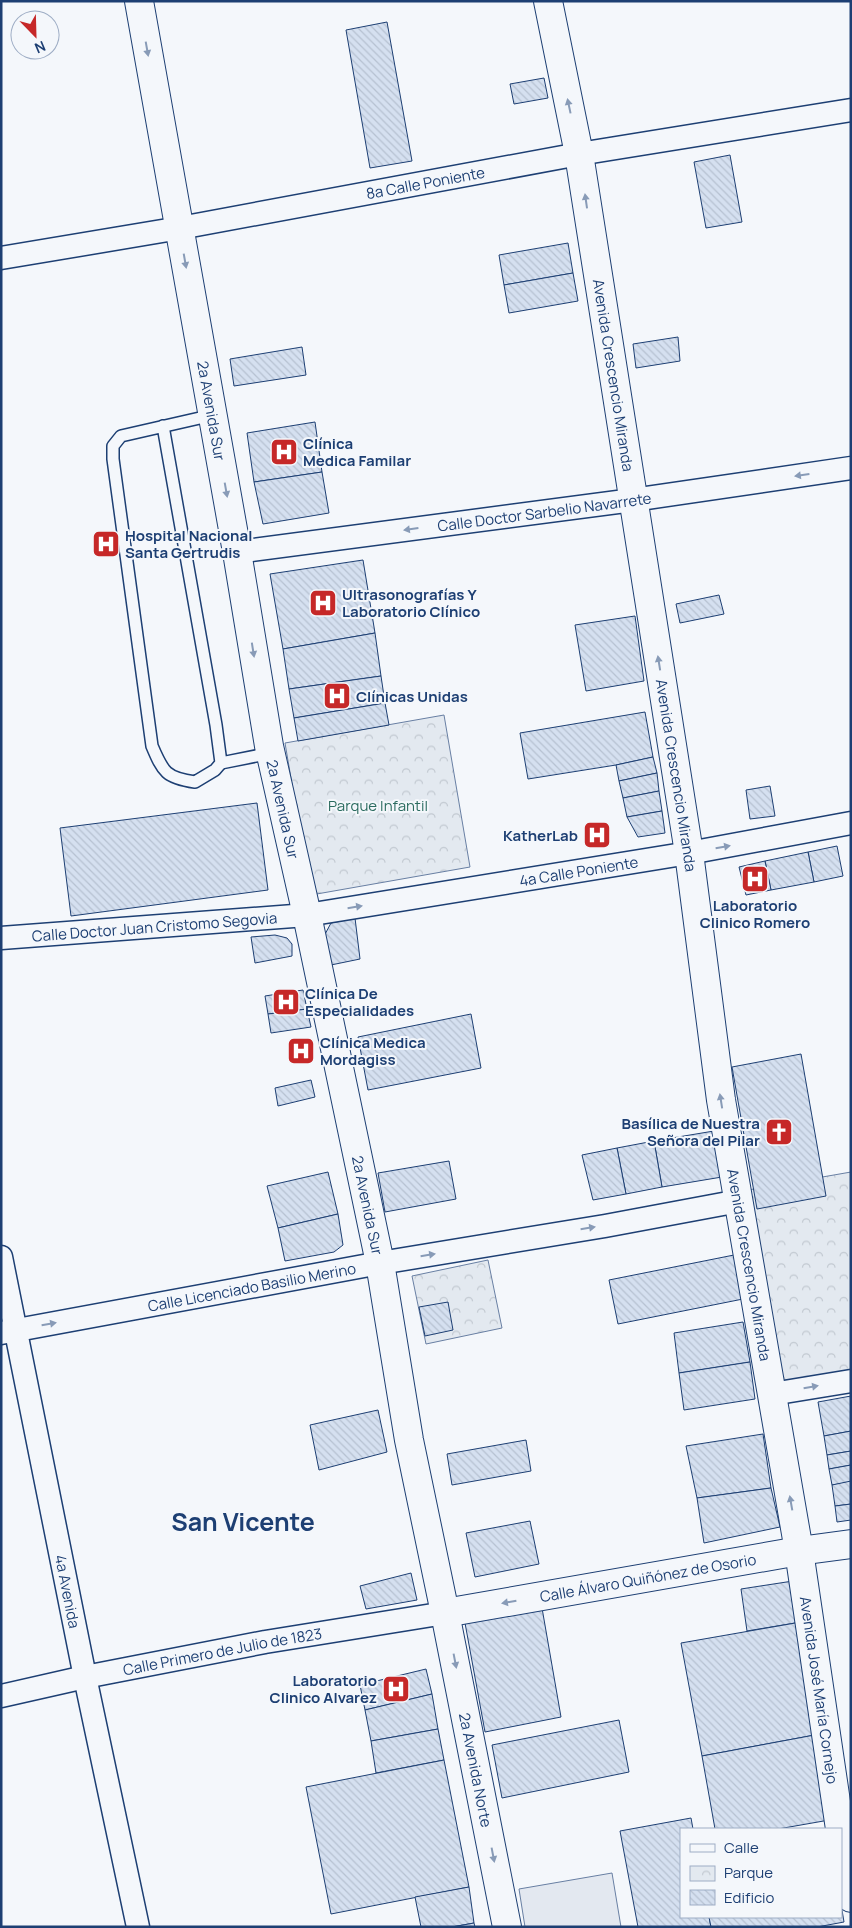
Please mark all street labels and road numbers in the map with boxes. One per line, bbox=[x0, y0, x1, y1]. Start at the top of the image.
street label: 8a Calle Poniente bbox=[364, 161, 487, 204]
street label: Avenida Crescencio Miranda bbox=[588, 277, 639, 473]
street label: 2a Avenida Sur bbox=[193, 359, 231, 463]
street label: Calle Doctor Sarbelio Navarrete bbox=[436, 487, 653, 536]
street label: Avenida Crescencio Miranda bbox=[651, 677, 702, 873]
street label: 2a Avenida Sur bbox=[262, 758, 305, 861]
street label: 4a Calle Poniente bbox=[517, 851, 640, 891]
street label: Calle Doctor Juan Cristomo Segovia bbox=[31, 907, 278, 946]
street label: 2a Avenida Sur bbox=[347, 1154, 389, 1257]
street label: Avenida Crescencio Miranda bbox=[723, 1167, 776, 1363]
street label: Calle Licenciado Basilio Merino bbox=[146, 1257, 358, 1316]
street label: Calle Álvaro Quiñónez de Osorio bbox=[538, 1548, 758, 1607]
street label: 4a Avenida bbox=[50, 1553, 85, 1630]
street label: Avenida José María Cornejo bbox=[795, 1595, 844, 1785]
street label: Calle Primero de Julio de 1823 bbox=[121, 1622, 323, 1680]
street label: 2a Avenida Norte bbox=[454, 1711, 498, 1829]

